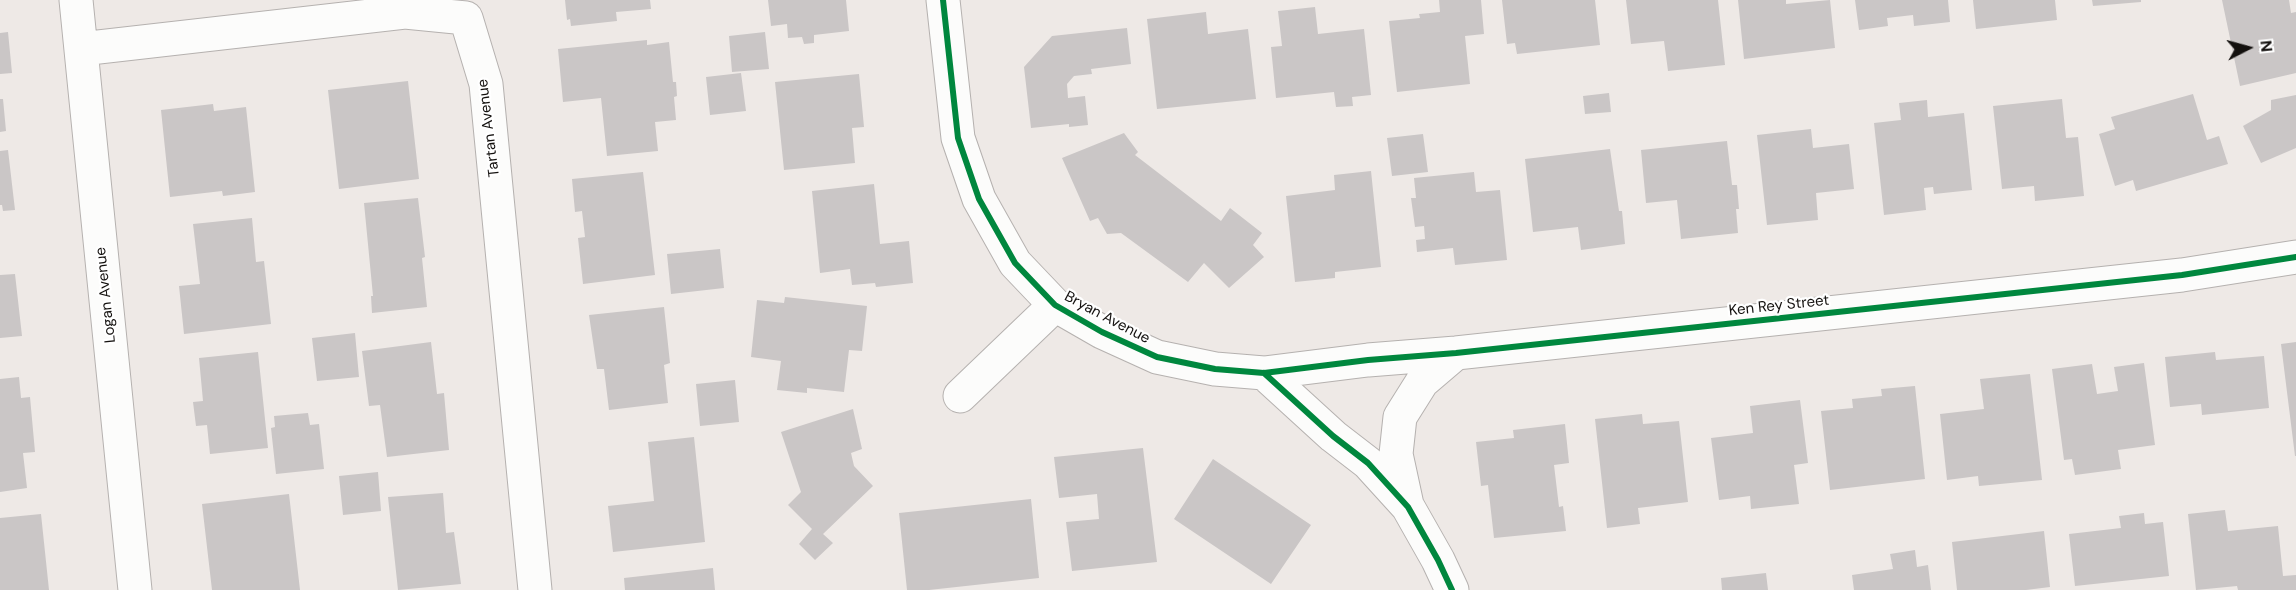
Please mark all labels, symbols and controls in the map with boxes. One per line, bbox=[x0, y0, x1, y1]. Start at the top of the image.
north arrow bbox=[2218, 18, 2278, 78]
text: N bbox=[2255, 39, 2277, 53]
street label: Tartan Avenue bbox=[474, 78, 504, 178]
street label: Logan Avenue bbox=[92, 246, 120, 344]
street label: Bryan Avenue bbox=[1061, 288, 1153, 348]
street label: Ken Rey Street bbox=[1728, 292, 1830, 320]

